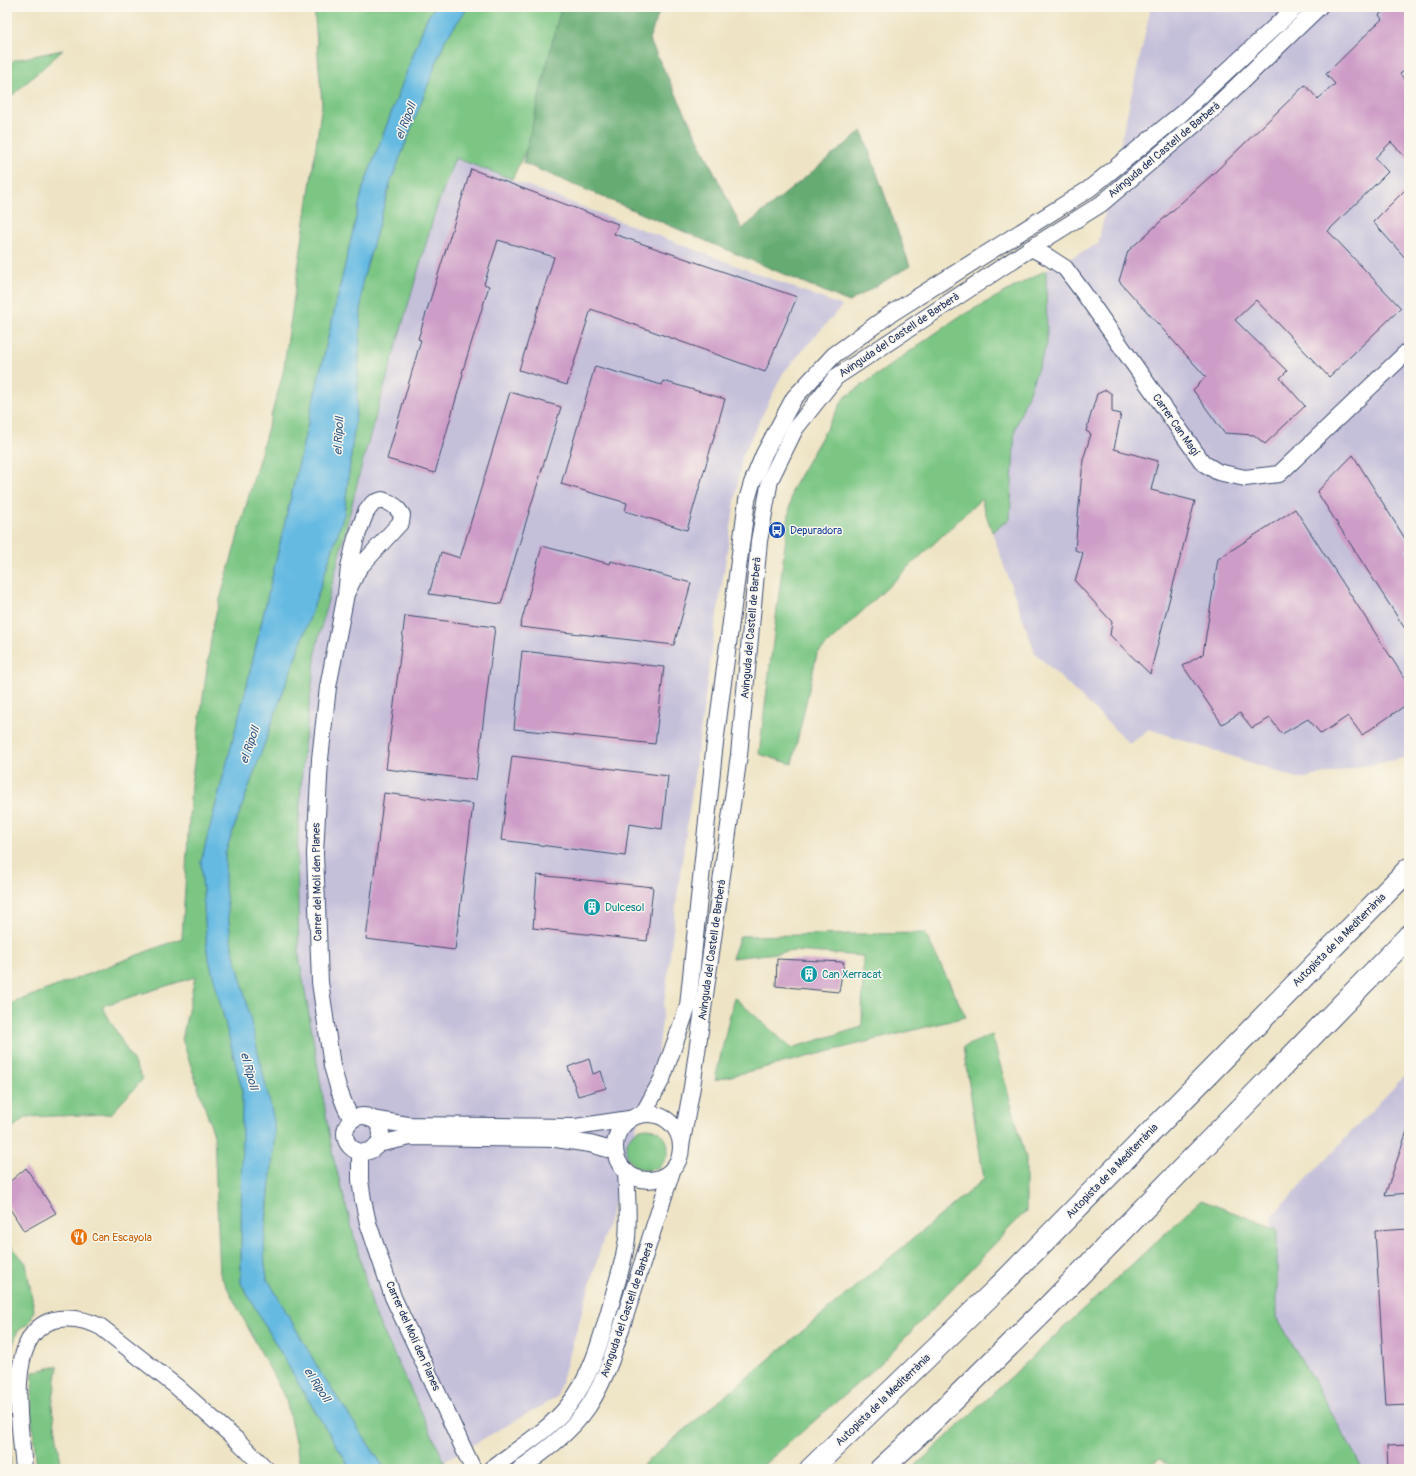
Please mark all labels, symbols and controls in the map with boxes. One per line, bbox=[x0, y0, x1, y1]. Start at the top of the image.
water label: el Ripoll bbox=[392, 99, 420, 142]
street label: Avinguda del Castell de Barberà bbox=[1105, 99, 1223, 201]
street label: Avinguda del Castell de Barberà bbox=[836, 290, 962, 380]
street label: Carrer Can Magí bbox=[1150, 391, 1202, 459]
water label: el Ripoll bbox=[331, 415, 348, 456]
bus stop icon: Depuradora bbox=[767, 520, 787, 540]
place label: Depuradora bbox=[790, 524, 842, 537]
street label: Avinguda del Castell de Barberà bbox=[738, 557, 764, 699]
water label: el Ripoll bbox=[237, 723, 264, 766]
street label: Carrer del Molí den Planes bbox=[309, 823, 325, 941]
street label: Avinguda del Castell de Barberà bbox=[696, 879, 728, 1021]
street label: Autopista de la Mediterrània bbox=[1290, 891, 1388, 989]
building icon: Dulcesol bbox=[582, 897, 602, 917]
place label: Dulcesol bbox=[605, 901, 644, 914]
building icon: Can Xerracat bbox=[799, 964, 819, 984]
place label: Can Xerracat bbox=[822, 968, 882, 981]
water label: el Ripoll bbox=[237, 1051, 261, 1093]
street label: Autopista de la Mediterrània bbox=[1063, 1121, 1161, 1221]
restaurant icon: Can Escayola bbox=[69, 1227, 89, 1247]
place label: Can Escayola bbox=[92, 1231, 152, 1244]
street label: Avinguda del Castell de Barberà bbox=[598, 1241, 656, 1379]
street label: Carrer del Molí den Planes bbox=[383, 1279, 443, 1393]
street label: Autopista de la Mediterrània bbox=[833, 1351, 933, 1449]
water label: el Ripoll bbox=[300, 1365, 334, 1406]

